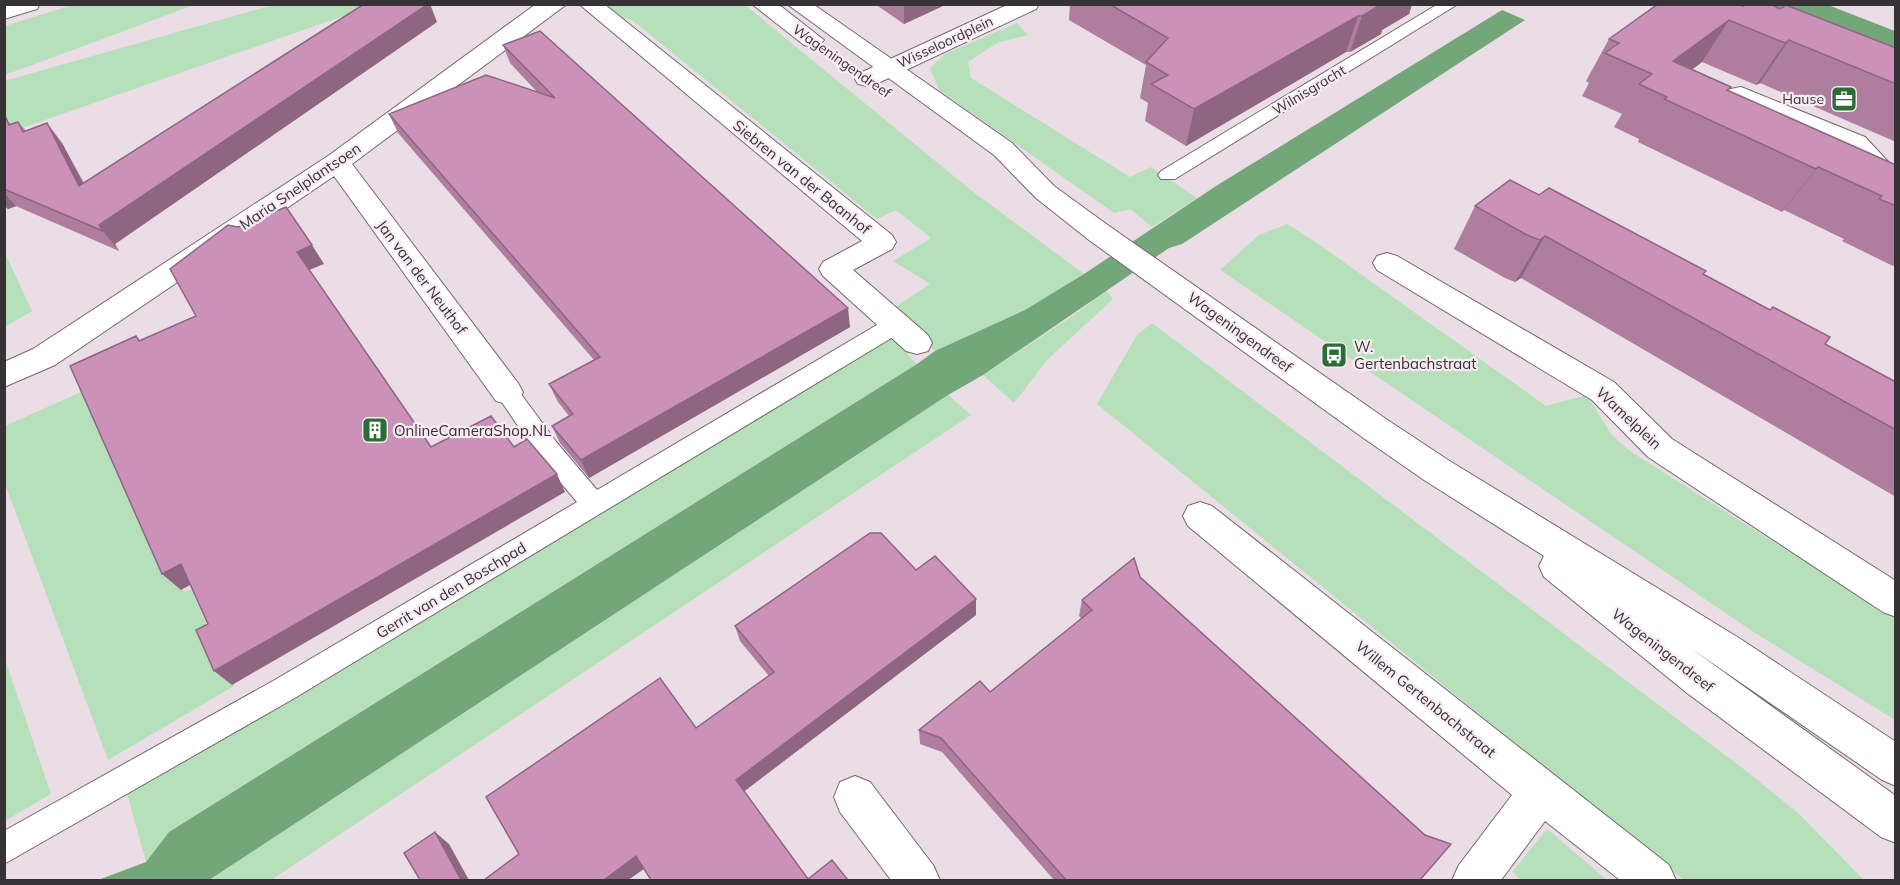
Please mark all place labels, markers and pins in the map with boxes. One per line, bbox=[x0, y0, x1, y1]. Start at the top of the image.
office icon: Hause bbox=[1829, 84, 1859, 114]
place label: Hause bbox=[1782, 90, 1824, 108]
place label: W. Gertenbachstraat bbox=[1354, 337, 1477, 373]
bus stop icon: W. Gertenbachstraat bbox=[1319, 340, 1349, 370]
building icon: OnlineCameraShop.NL bbox=[360, 415, 390, 445]
place label: OnlineCameraShop.NL bbox=[394, 421, 551, 440]

